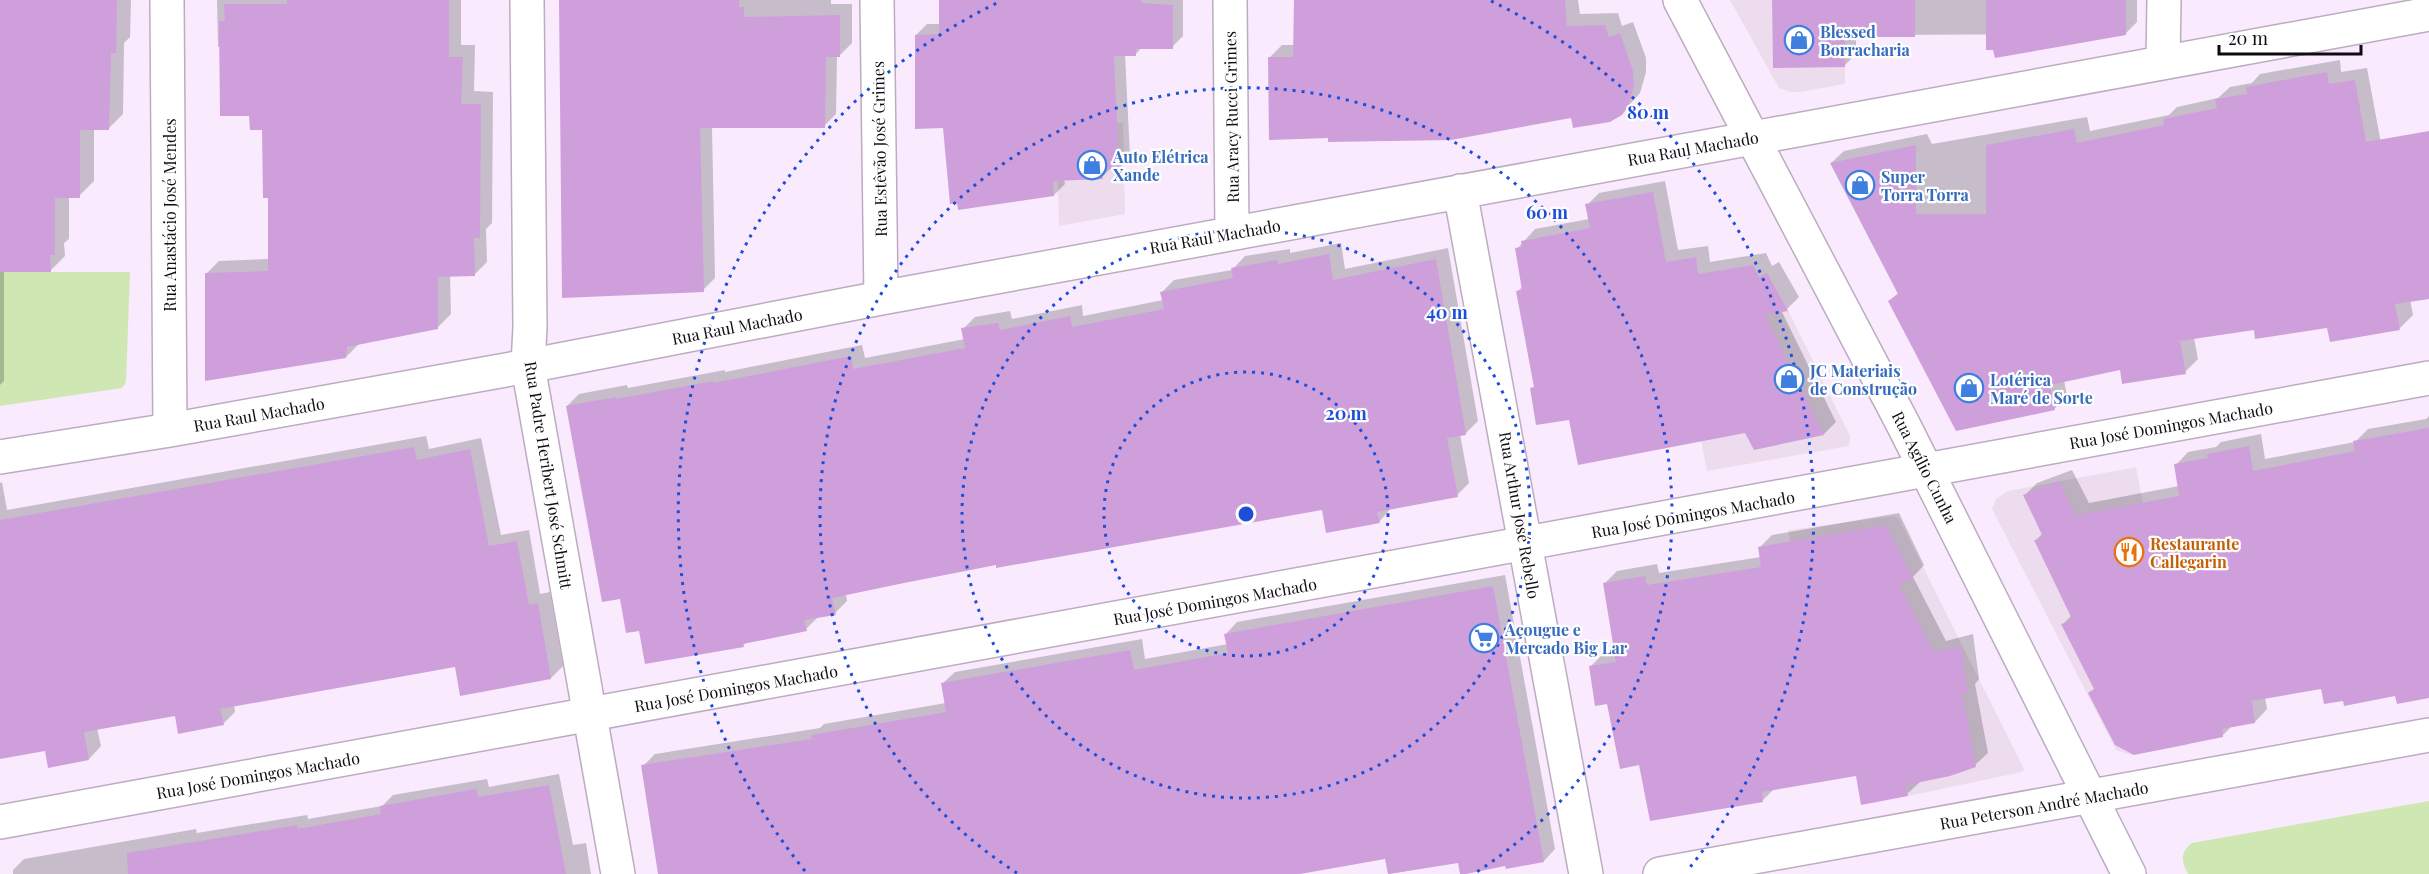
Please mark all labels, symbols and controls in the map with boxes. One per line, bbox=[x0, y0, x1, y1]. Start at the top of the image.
scale bar bbox=[2219, 18, 2362, 56]
place label: Blessed Borracharia bbox=[1820, 21, 1910, 60]
shop icon: Blessed Borracharia bbox=[1783, 24, 1815, 56]
text: 20 m bbox=[2228, 26, 2268, 50]
street label: Rua Aracy Rucci Grimes bbox=[1219, 31, 1243, 203]
street label: Rua Estêvão José Grimes bbox=[867, 61, 891, 237]
text: 80 m bbox=[1627, 100, 1670, 124]
street label: Rua Anastácio José Mendes bbox=[159, 118, 180, 312]
street label: Rua Raul Machado bbox=[1626, 126, 1760, 170]
place label: Auto Elétrica Xande bbox=[1112, 146, 1209, 185]
shop icon: Auto Elétrica Xande bbox=[1076, 149, 1108, 181]
place label: Super Torra Torra bbox=[1881, 166, 1970, 205]
shop icon: Super Torra Torra bbox=[1844, 169, 1876, 201]
text: 60 m bbox=[1526, 200, 1569, 224]
street label: Rua Raul Machado bbox=[1148, 214, 1282, 258]
text: 40 m bbox=[1426, 300, 1469, 324]
street label: Rua Raul Machado bbox=[670, 303, 804, 349]
street label: Rua Padre Heribert José Schmitt bbox=[521, 360, 577, 591]
place label: JC Materiais de Construção bbox=[1809, 360, 1917, 399]
shop icon: JC Materiais de Construção bbox=[1773, 363, 1805, 395]
place label: Lotérica Maré de Sorte bbox=[1990, 369, 2093, 408]
shop icon: Lotérica Maré de Sorte bbox=[1953, 372, 1985, 404]
street label: Rua Raul Machado bbox=[192, 392, 326, 436]
street label: Rua José Domingos Machado bbox=[2068, 397, 2275, 453]
text: 20 m bbox=[1325, 401, 1367, 425]
street label: Rua Agílio Cunha bbox=[1888, 407, 1962, 527]
street label: Rua Arthur José Rebello bbox=[1495, 430, 1545, 600]
street label: Rua José Domingos Machado bbox=[1590, 486, 1797, 542]
centre of rings bbox=[1236, 504, 1256, 524]
place label: Restaurante Callegarin bbox=[2150, 533, 2239, 572]
restaurant icon: Restaurante Callegarin bbox=[2113, 536, 2145, 568]
street label: Rua José Domingos Machado bbox=[1112, 573, 1319, 629]
place label: Açougue e Mercado Big Lar bbox=[1504, 619, 1628, 658]
supermarket icon: Açougue e Mercado Big Lar bbox=[1468, 622, 1500, 654]
street label: Rua José Domingos Machado bbox=[633, 660, 840, 716]
street label: Rua José Domingos Machado bbox=[155, 747, 362, 803]
street label: Rua Peterson André Machado bbox=[1938, 776, 2150, 834]

